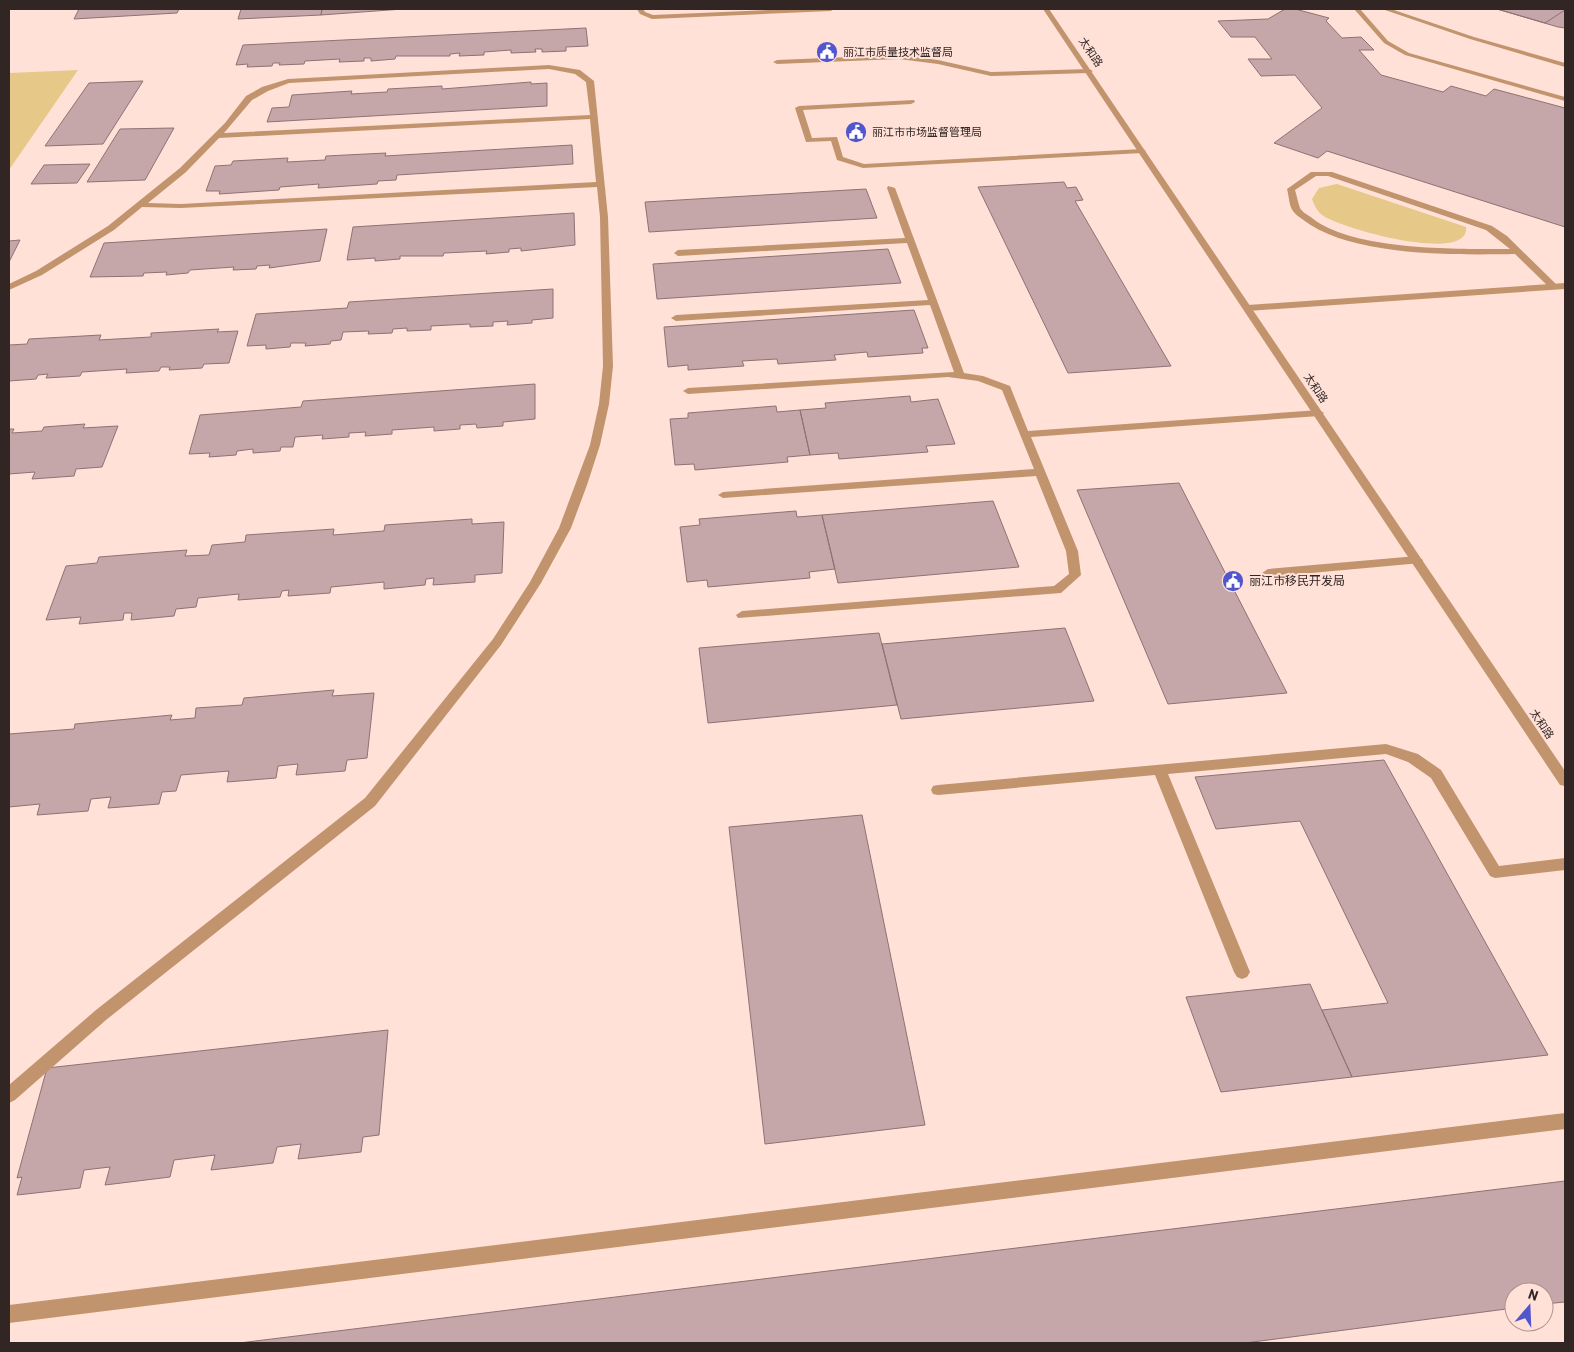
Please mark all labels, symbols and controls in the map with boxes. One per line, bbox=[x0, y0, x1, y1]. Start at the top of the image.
street label: 太和路 bbox=[1077, 34, 1106, 69]
public building icon: 丽江市质量技术监督局 bbox=[815, 40, 839, 64]
place label: 丽江市质量技术监督局 bbox=[843, 45, 953, 58]
public building icon: 丽江市市场监督管理局 bbox=[844, 120, 868, 144]
place label: 丽江市市场监督管理局 bbox=[872, 125, 982, 138]
street label: 太和路 bbox=[1302, 370, 1331, 405]
public building icon: 丽江市移民开发局 bbox=[1221, 569, 1245, 593]
place label: 丽江市移民开发局 bbox=[1249, 573, 1345, 587]
street label: 太和路 bbox=[1528, 706, 1557, 741]
north arrow bbox=[1504, 1282, 1554, 1332]
text: N bbox=[1526, 1285, 1541, 1304]

